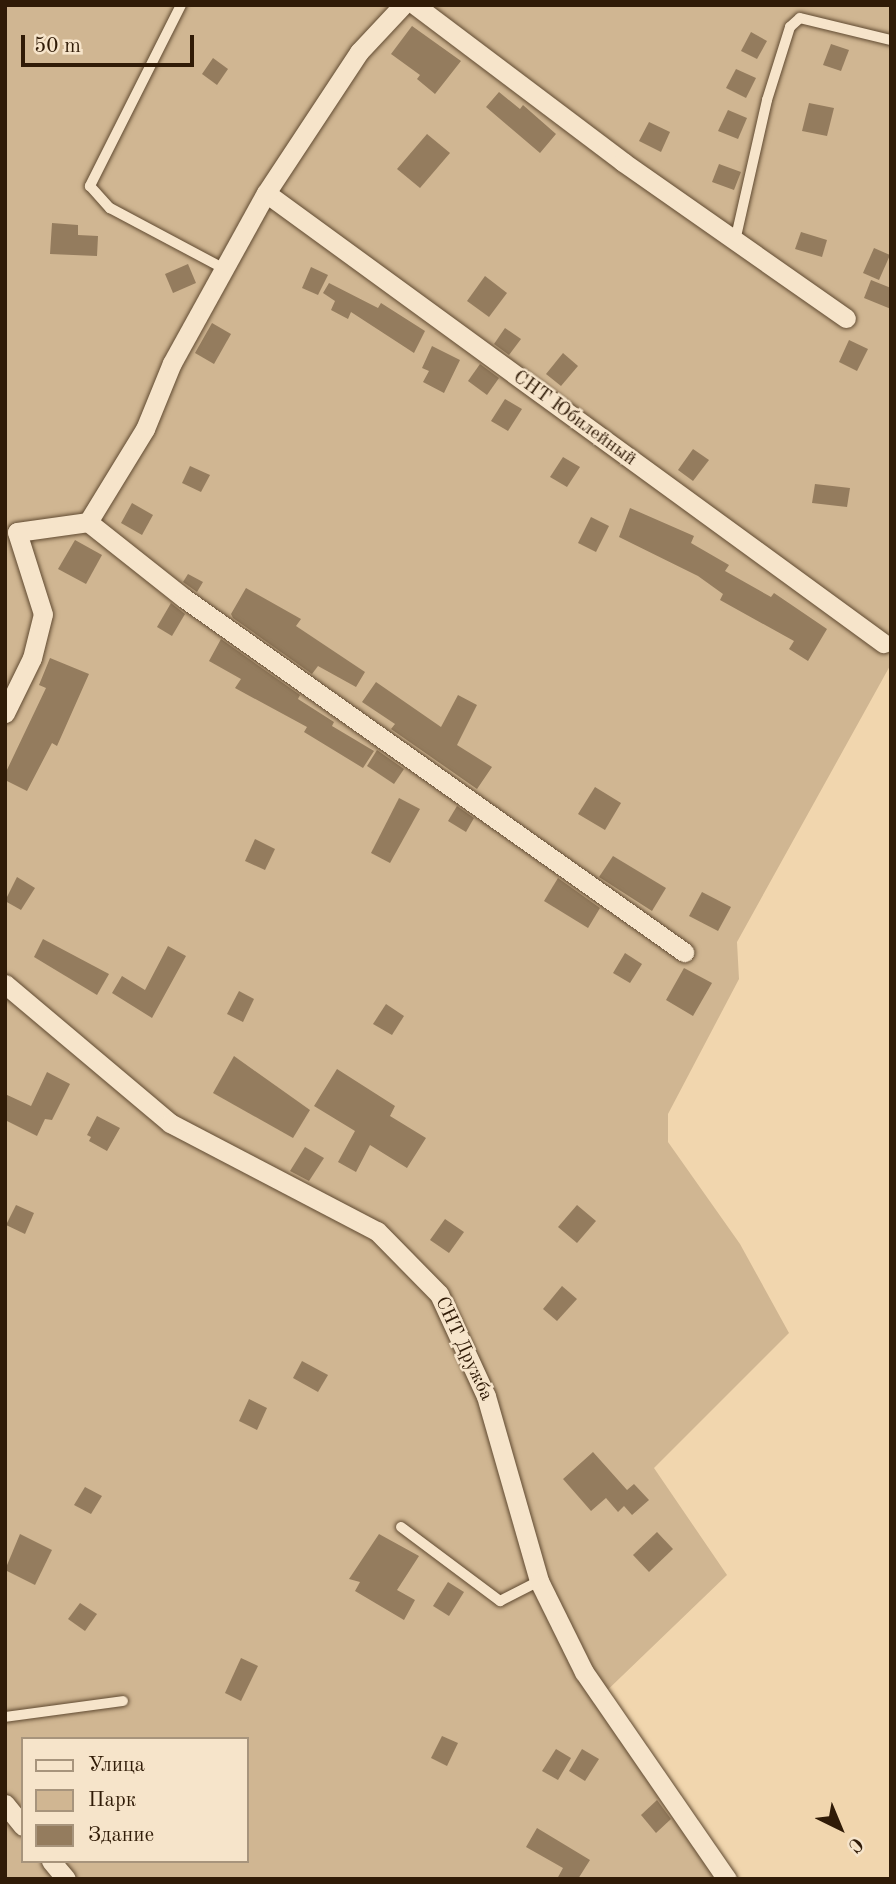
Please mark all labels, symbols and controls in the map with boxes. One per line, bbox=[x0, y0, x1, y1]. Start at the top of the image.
scale bar bbox=[24, 21, 198, 65]
text: 50 m bbox=[34, 36, 81, 57]
street label: СНТ Юбилейный bbox=[508, 367, 640, 471]
street label: СНТ Дружба bbox=[429, 1293, 497, 1405]
legend bbox=[21, 1737, 248, 1863]
text: Улица bbox=[88, 1755, 145, 1776]
text: Парк bbox=[88, 1790, 136, 1811]
north arrow bbox=[805, 1793, 875, 1863]
text: Здание bbox=[88, 1825, 154, 1846]
text: С bbox=[844, 1832, 866, 1855]

